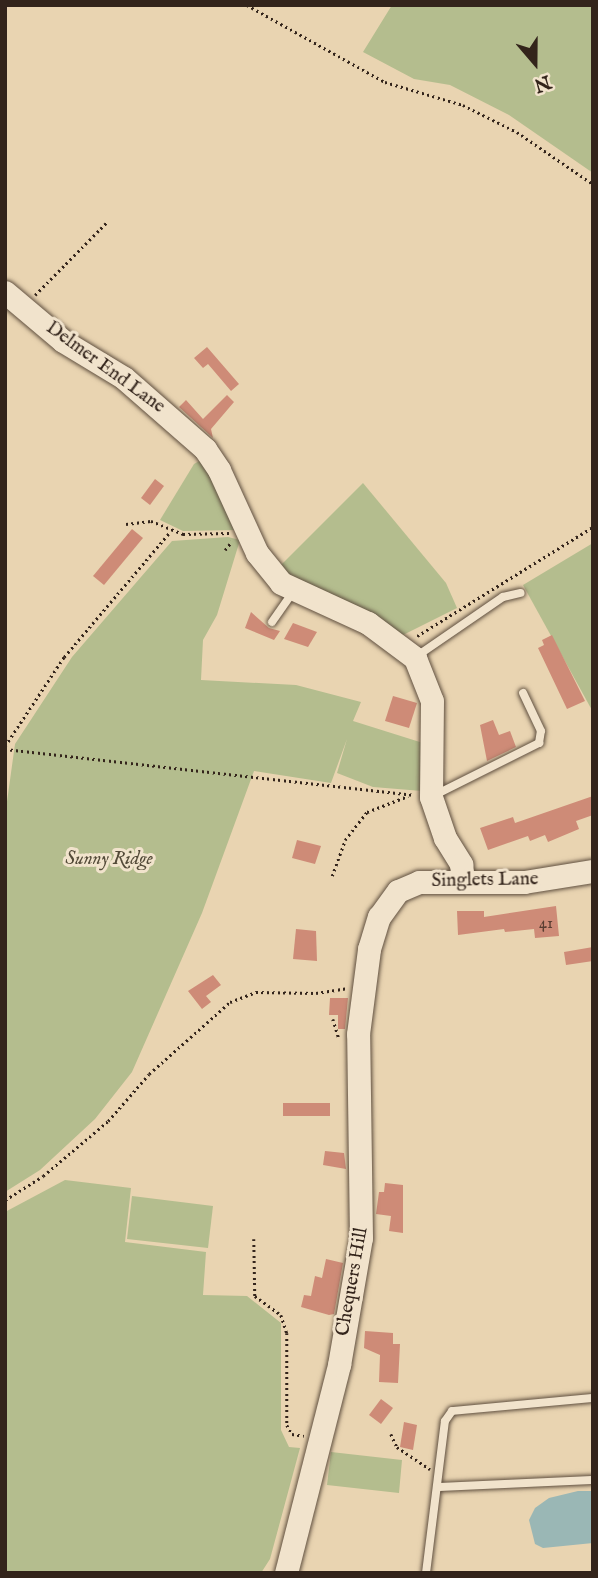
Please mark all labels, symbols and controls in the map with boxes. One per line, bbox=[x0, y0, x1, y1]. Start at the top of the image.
north arrow bbox=[500, 28, 570, 98]
text: N bbox=[530, 69, 554, 97]
street label: Delmer End Lane bbox=[41, 317, 169, 419]
park label: Sunny Ridge bbox=[65, 849, 153, 871]
street label: Singlets Lane bbox=[431, 869, 539, 893]
house number: 41 bbox=[539, 914, 553, 934]
street label: Chequers Hill bbox=[332, 1226, 374, 1338]

